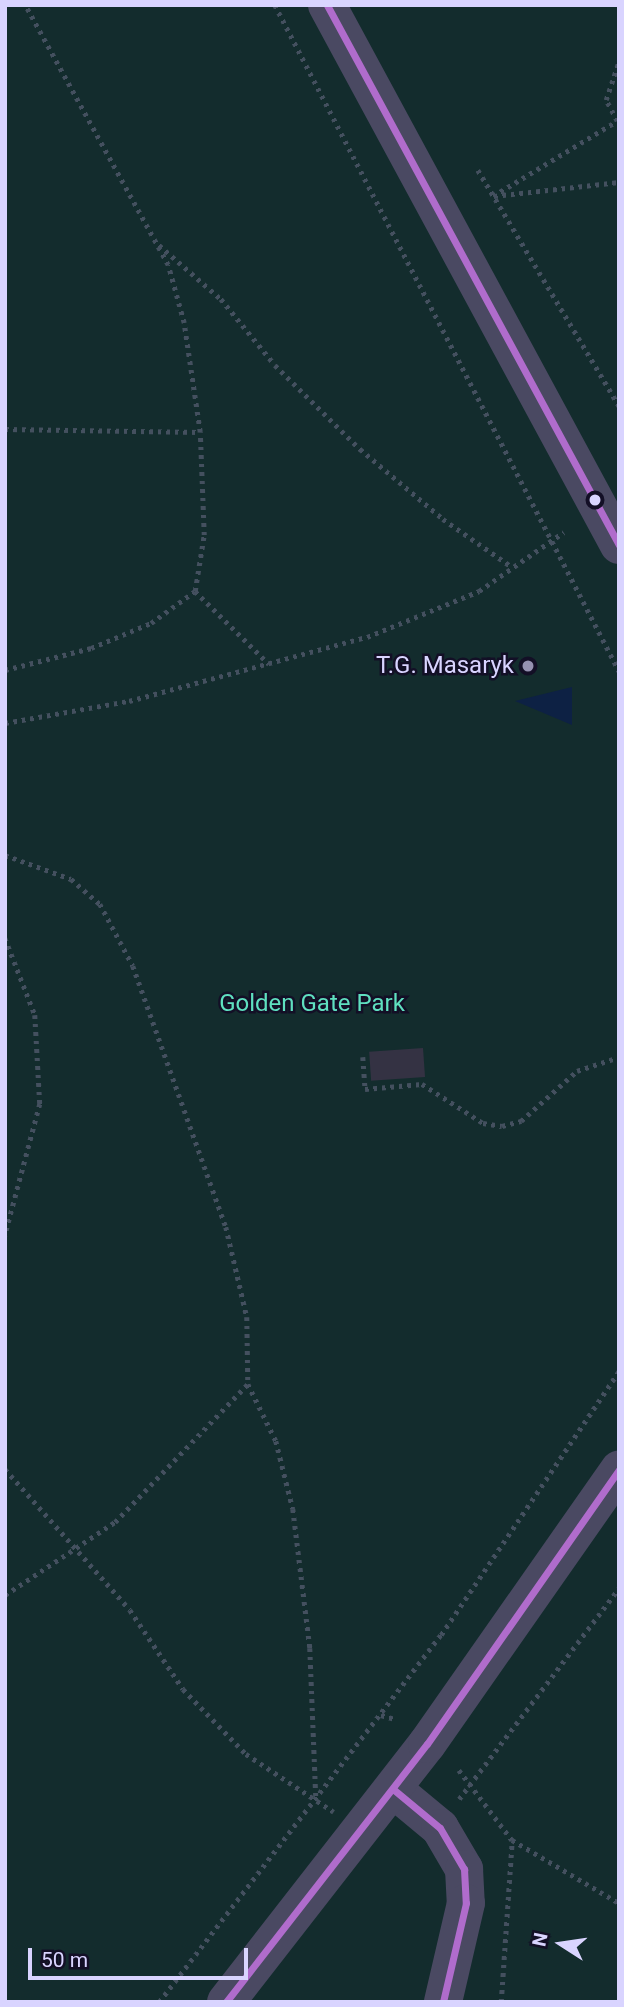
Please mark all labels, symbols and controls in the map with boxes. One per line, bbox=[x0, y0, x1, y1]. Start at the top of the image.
unlabelled marker bbox=[588, 493, 602, 507]
place label: T.G. Masaryk bbox=[376, 652, 514, 680]
marker: T.G. Masaryk bbox=[520, 658, 536, 674]
park label: Golden Gate Park bbox=[219, 990, 405, 1018]
north arrow bbox=[526, 1909, 596, 1979]
text: N bbox=[527, 1931, 553, 1948]
scale bar bbox=[32, 1934, 252, 1978]
text: 50 m bbox=[41, 1948, 88, 1972]

